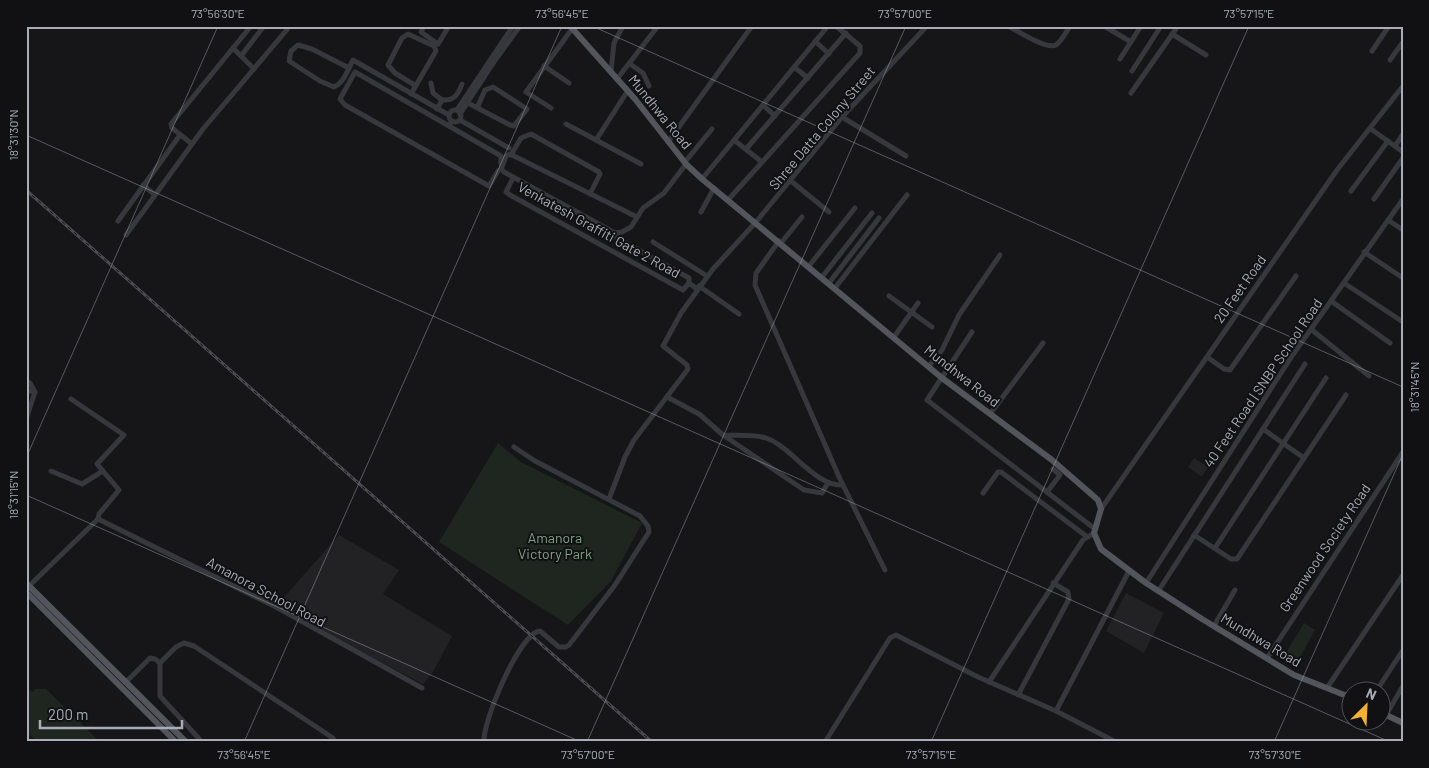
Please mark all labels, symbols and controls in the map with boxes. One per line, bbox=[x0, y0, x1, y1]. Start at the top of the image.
text: 73°56'30"E bbox=[191, 6, 245, 20]
text: 73°56'45"E bbox=[535, 6, 589, 20]
text: 73°57'00"E bbox=[878, 6, 932, 20]
text: 73°57'15"E bbox=[1224, 6, 1274, 20]
street label: Shree Datta Colony Street bbox=[765, 62, 878, 193]
street label: Mundhwa Road bbox=[625, 71, 696, 152]
text: 18°31'30"N bbox=[6, 109, 20, 161]
street label: Venkatesh Graffiti Gate 2 Road bbox=[515, 178, 683, 281]
street label: 20 Feet Road bbox=[1210, 251, 1269, 326]
street label: 40 Feet Road | SNBP School Road bbox=[1200, 295, 1326, 470]
street label: Mundhwa Road bbox=[921, 341, 1003, 410]
text: 18°31'45"N bbox=[1407, 362, 1421, 412]
text: 18°31'15"N bbox=[6, 471, 20, 519]
street label: Greenwood Society Road bbox=[1275, 480, 1374, 615]
park label: Amanora Victory Park bbox=[518, 529, 592, 562]
street label: Amanora School Road bbox=[204, 553, 329, 630]
street label: Mundhwa Road bbox=[1218, 609, 1305, 670]
north arrow bbox=[1342, 680, 1392, 730]
text: N bbox=[1364, 684, 1379, 703]
scale bar bbox=[40, 698, 182, 730]
text: 200 m bbox=[48, 705, 88, 723]
text: 73°56'45"E bbox=[217, 747, 271, 761]
text: 73°57'00"E bbox=[561, 747, 615, 761]
text: 73°57'15"E bbox=[906, 747, 956, 761]
text: 73°57'30"E bbox=[1248, 747, 1302, 761]

